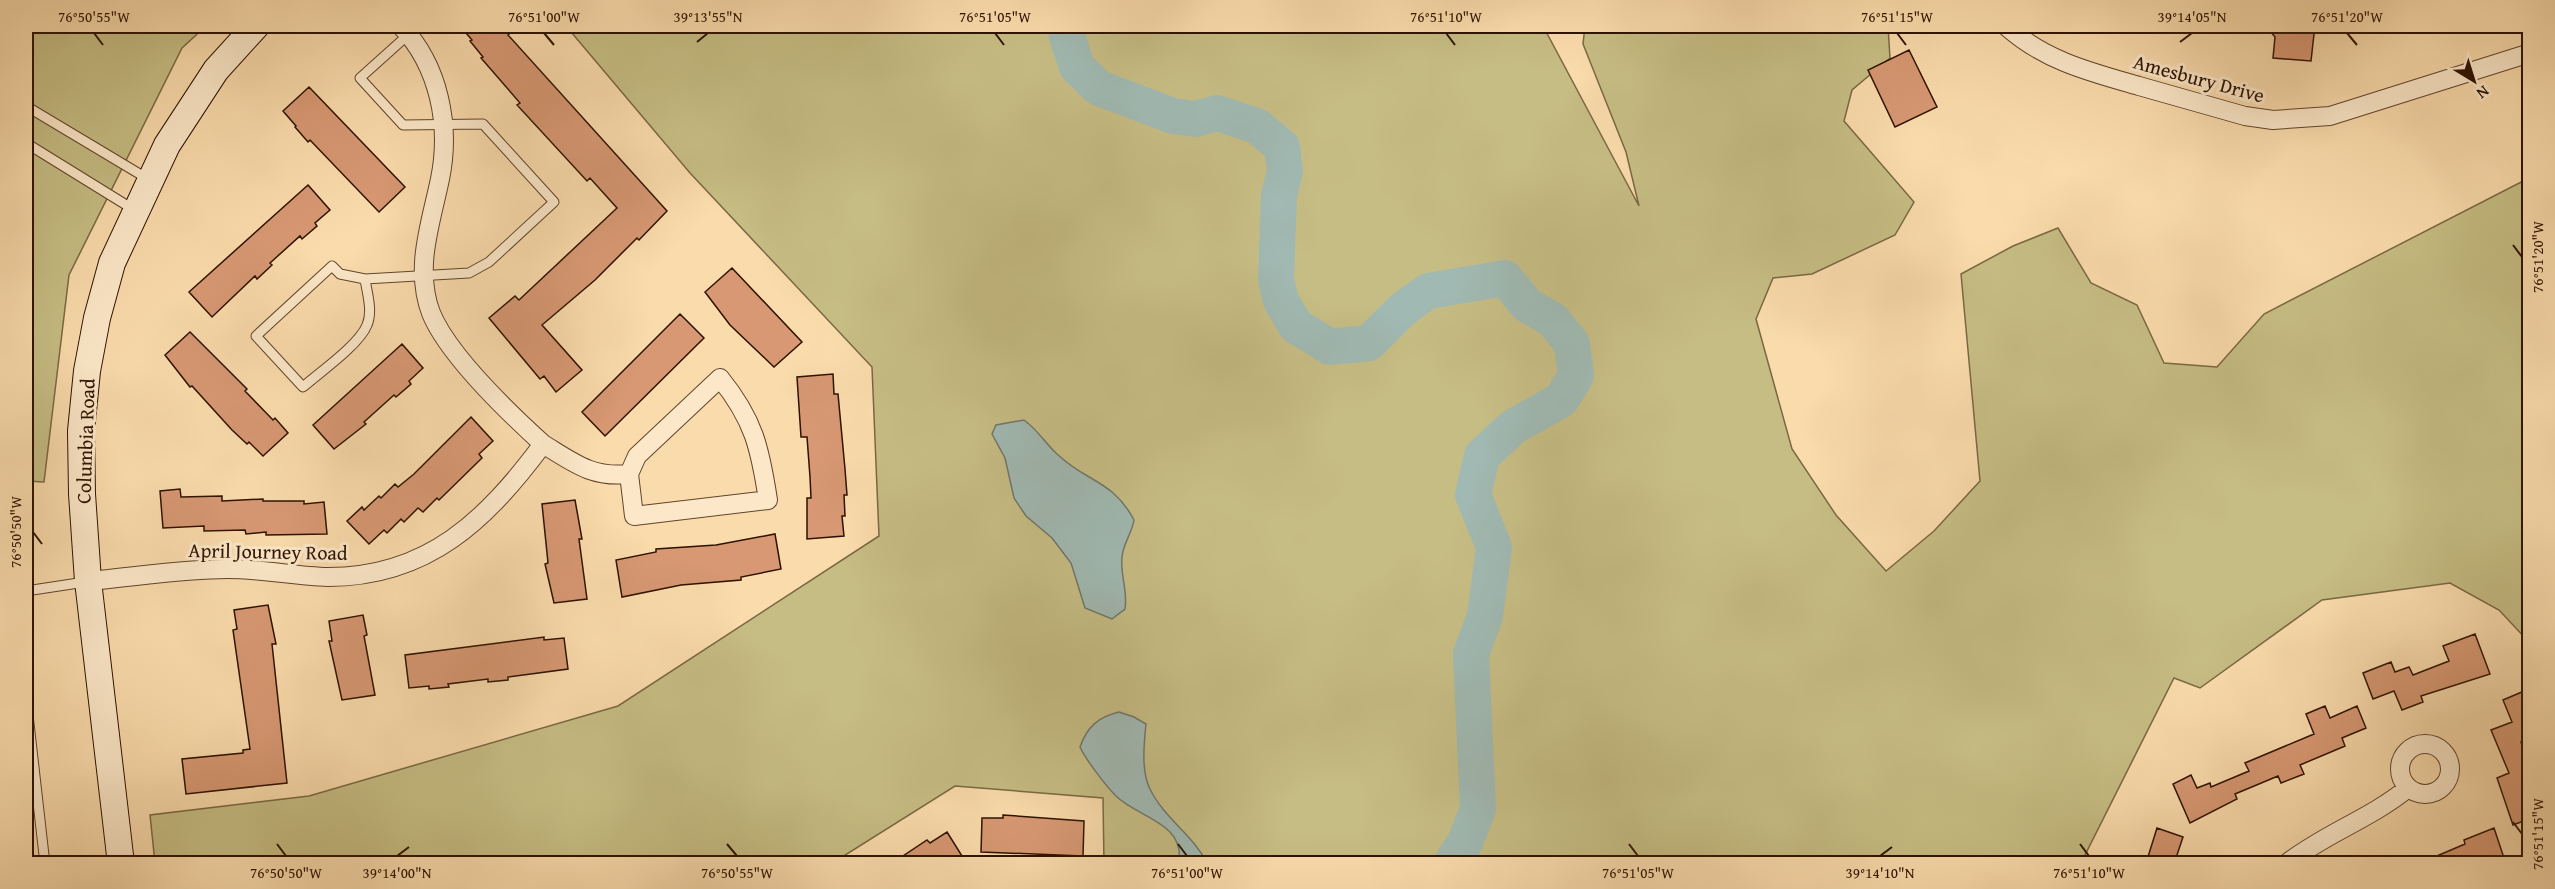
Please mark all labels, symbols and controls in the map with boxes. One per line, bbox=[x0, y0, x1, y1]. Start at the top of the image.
text: 76°50'55"W bbox=[58, 6, 130, 27]
text: 76°51'00"W bbox=[508, 6, 580, 27]
text: 39°13'55"N bbox=[674, 6, 743, 27]
text: 76°51'05"W bbox=[959, 6, 1031, 27]
text: 76°51'10"W bbox=[1410, 6, 1482, 27]
text: 76°51'15"W bbox=[1861, 6, 1933, 27]
text: 39°14'05"N bbox=[2158, 6, 2227, 27]
text: 76°51'20"W bbox=[2311, 6, 2383, 27]
street label: Amesbury Drive bbox=[2130, 47, 2268, 109]
north arrow bbox=[2444, 51, 2504, 111]
text: N bbox=[2471, 80, 2495, 106]
text: 76°51'20"W bbox=[2527, 221, 2548, 293]
street label: Columbia Road bbox=[68, 377, 102, 504]
text: 76°50'50"W bbox=[5, 496, 26, 568]
street label: April Journey Road bbox=[188, 535, 348, 567]
text: 76°51'15"W bbox=[2527, 798, 2548, 870]
text: 76°50'50"W bbox=[250, 862, 322, 883]
text: 39°14'00"N bbox=[363, 862, 432, 883]
text: 76°50'55"W bbox=[701, 862, 773, 883]
text: 76°51'00"W bbox=[1151, 862, 1223, 883]
text: 76°51'05"W bbox=[1602, 862, 1674, 883]
text: 39°14'10"N bbox=[1846, 862, 1915, 883]
text: 76°51'10"W bbox=[2053, 862, 2125, 883]

